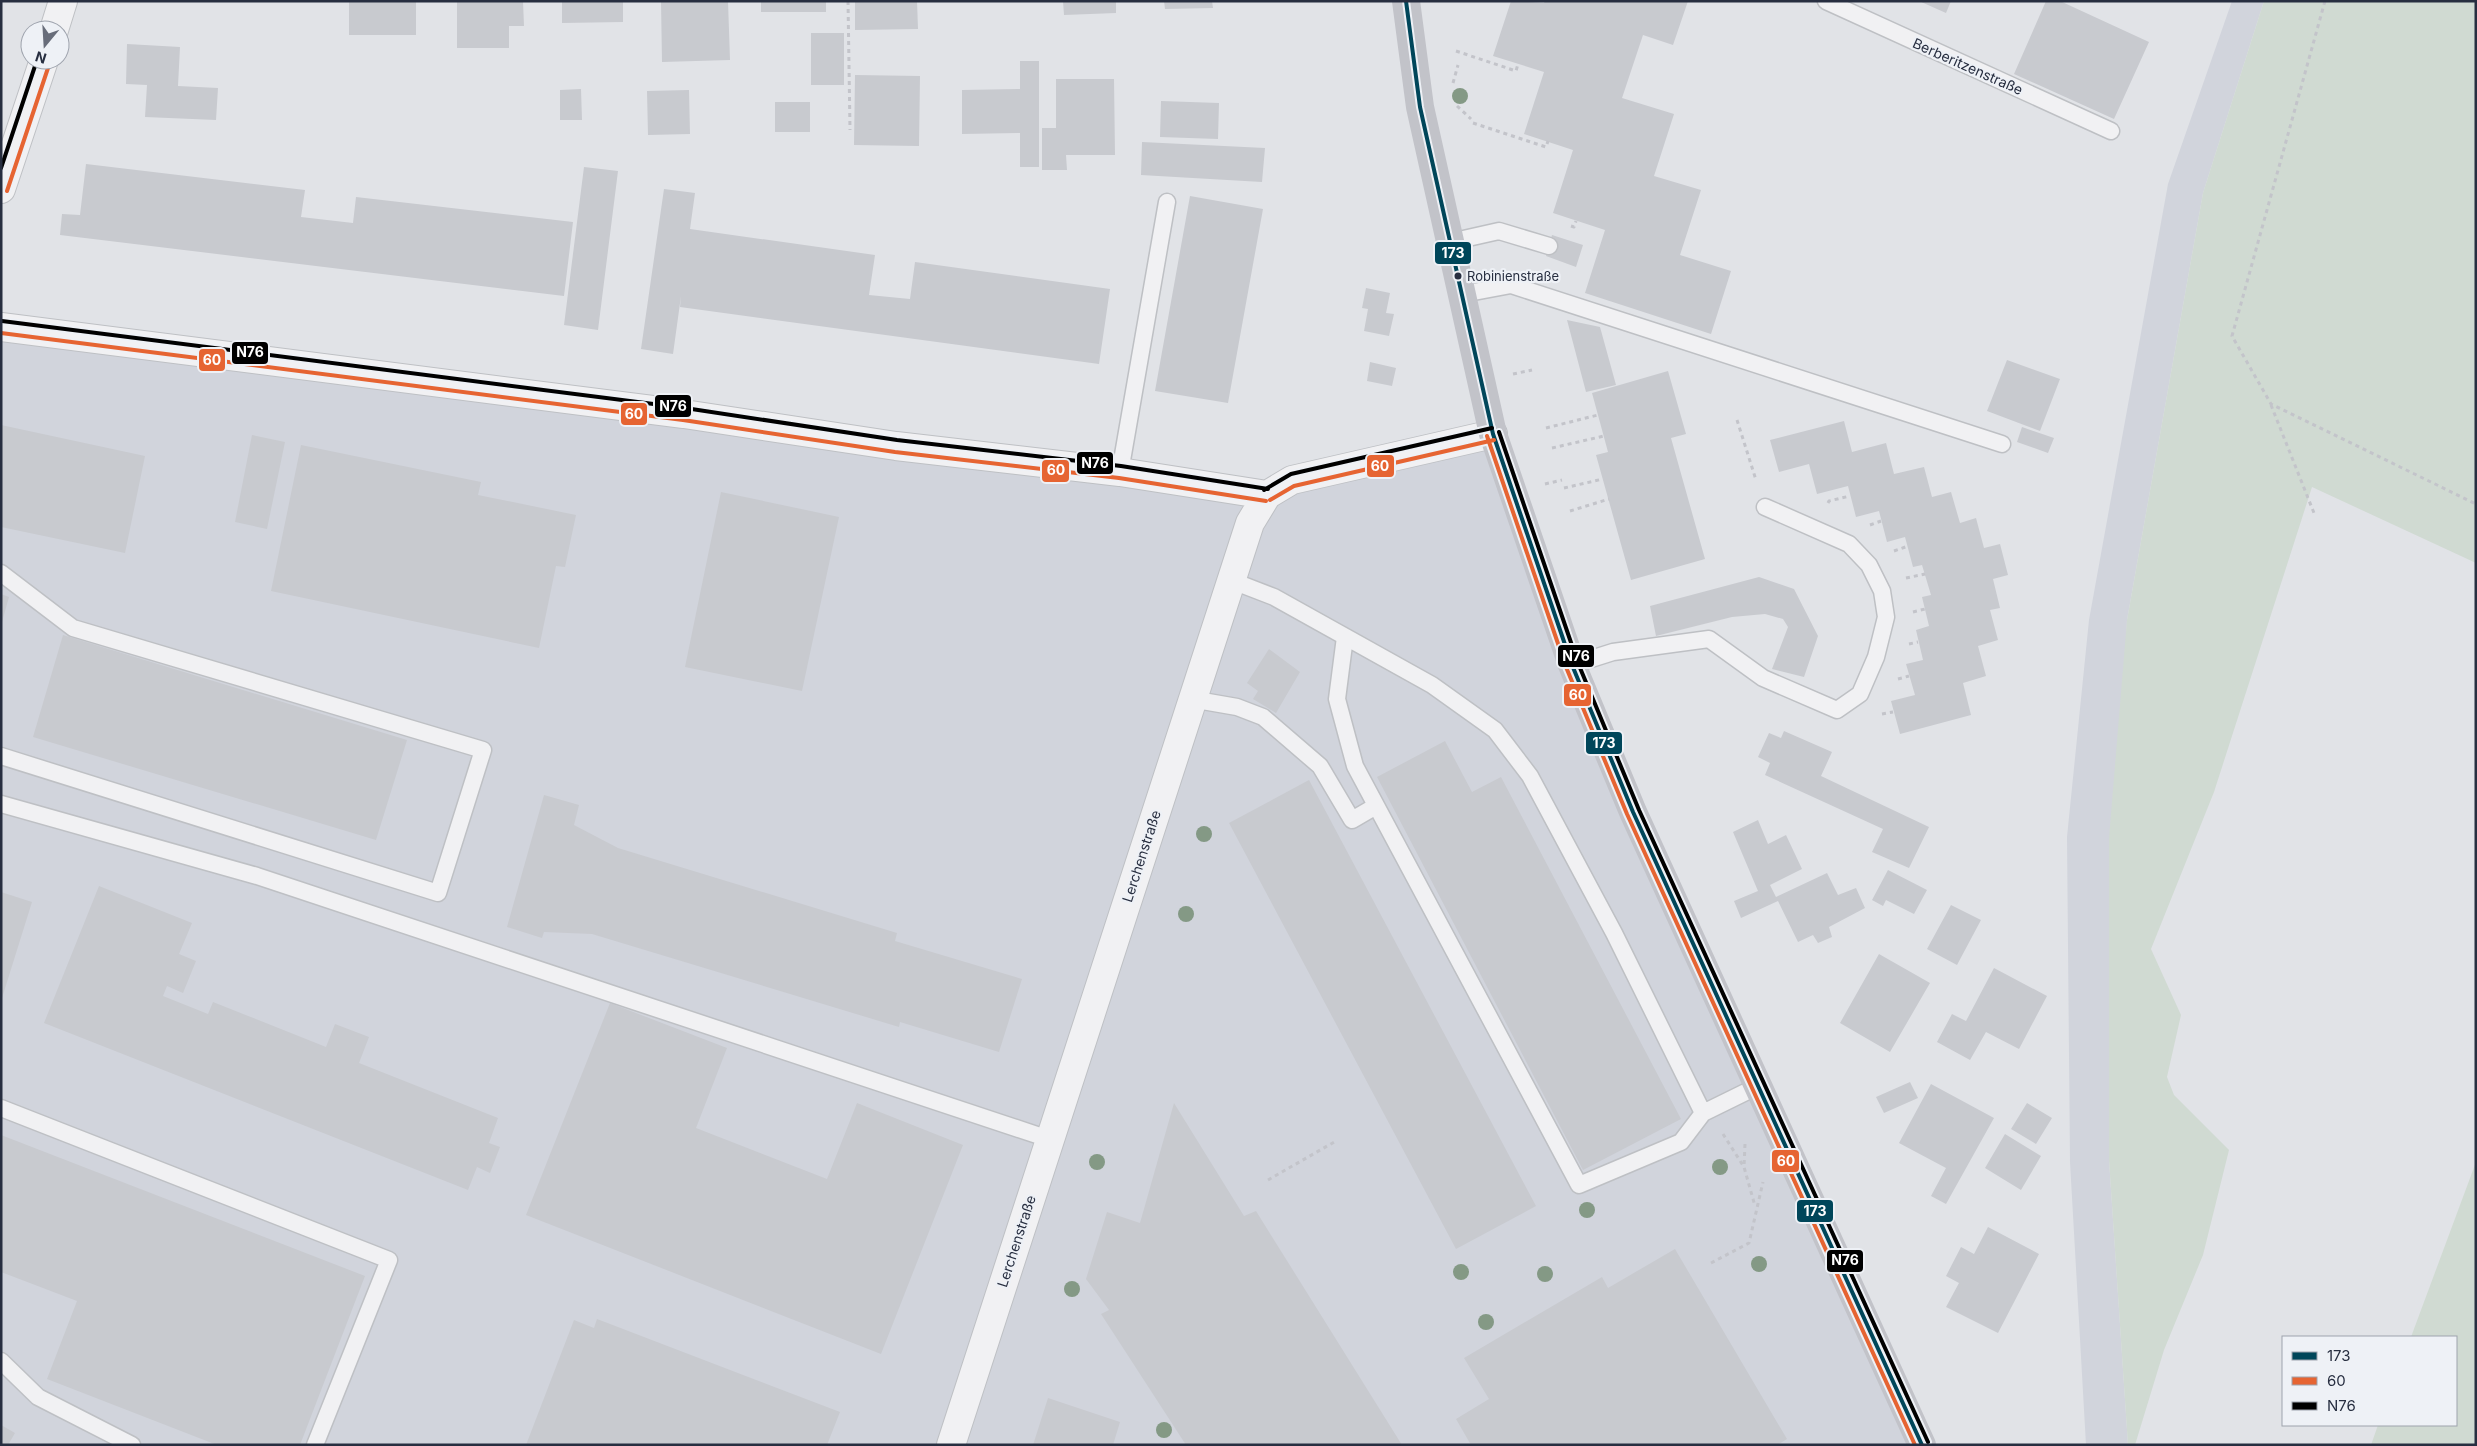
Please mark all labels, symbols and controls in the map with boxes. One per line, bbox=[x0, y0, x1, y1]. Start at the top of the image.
north arrow bbox=[20, 20, 70, 70]
street label: Berberitzenstraße bbox=[1910, 34, 2026, 98]
text: N bbox=[33, 48, 49, 68]
line badge: 173 bbox=[1434, 241, 1472, 265]
text: 173 bbox=[1442, 244, 1464, 261]
place label: Robinienstraße bbox=[1467, 268, 1559, 284]
marker: Robinienstraße bbox=[1453, 271, 1463, 281]
line badge: N76 bbox=[231, 341, 269, 365]
text: N76 bbox=[236, 343, 264, 360]
line badge: 60 bbox=[198, 348, 226, 372]
text: 60 bbox=[203, 351, 221, 368]
line badge: N76 bbox=[654, 394, 692, 418]
text: N76 bbox=[659, 397, 687, 414]
line badge: 60 bbox=[620, 402, 648, 426]
text: 60 bbox=[625, 405, 643, 422]
line badge: N76 bbox=[1076, 451, 1114, 475]
text: N76 bbox=[1081, 454, 1109, 471]
line badge: 60 bbox=[1366, 454, 1395, 478]
text: 60 bbox=[1371, 457, 1389, 474]
line badge: 60 bbox=[1041, 459, 1070, 483]
text: 60 bbox=[1047, 461, 1065, 478]
line badge: N76 bbox=[1557, 644, 1595, 668]
text: N76 bbox=[1562, 647, 1590, 664]
line badge: 60 bbox=[1563, 683, 1592, 707]
text: 60 bbox=[1569, 686, 1587, 703]
line badge: 173 bbox=[1585, 731, 1623, 755]
text: 173 bbox=[1593, 734, 1615, 751]
street label: Lerchenstraße bbox=[1118, 808, 1164, 904]
line badge: 60 bbox=[1771, 1149, 1800, 1173]
text: 60 bbox=[1777, 1152, 1795, 1169]
street label: Lerchenstraße bbox=[993, 1193, 1039, 1289]
line badge: 173 bbox=[1796, 1199, 1834, 1223]
text: 173 bbox=[1804, 1202, 1826, 1219]
line badge: N76 bbox=[1826, 1249, 1864, 1273]
text: N76 bbox=[1831, 1251, 1859, 1268]
legend bbox=[2282, 1336, 2457, 1426]
text: 173 bbox=[2327, 1346, 2351, 1365]
text: 60 bbox=[2327, 1371, 2346, 1390]
text: N76 bbox=[2327, 1396, 2356, 1415]

